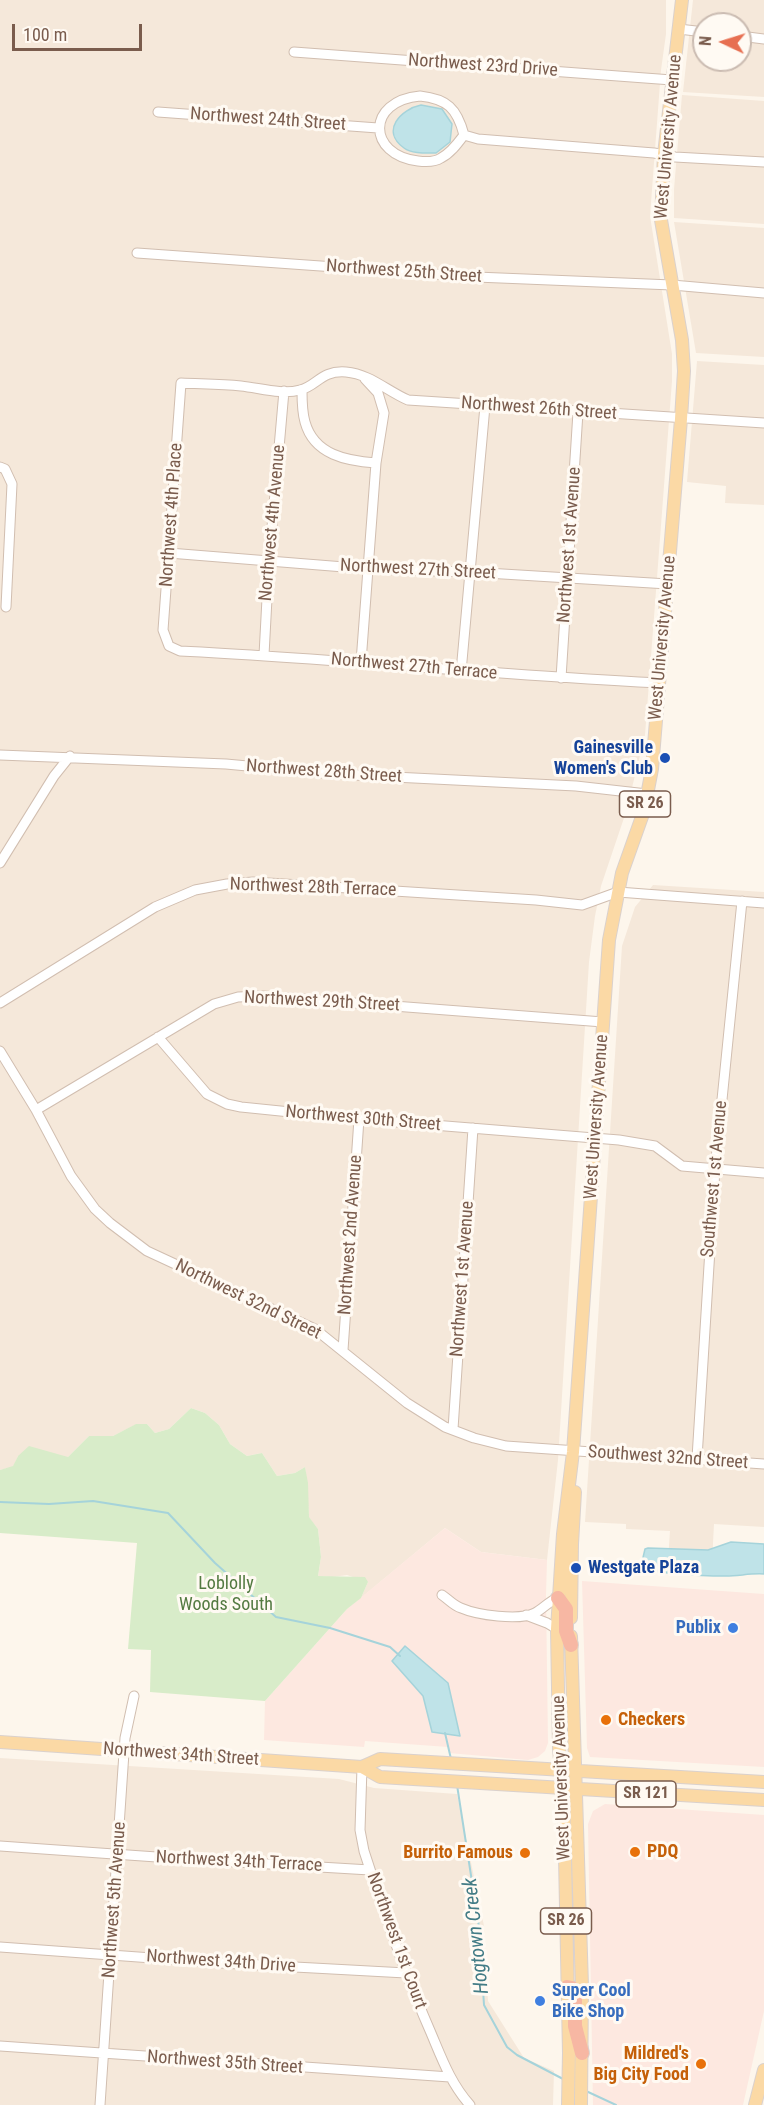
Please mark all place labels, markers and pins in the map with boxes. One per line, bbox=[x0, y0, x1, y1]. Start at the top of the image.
place label: Gainesville Women's Club bbox=[554, 737, 653, 780]
marker: Gainesville Women's Club bbox=[658, 751, 672, 765]
place label: Westgate Plaza bbox=[588, 1557, 699, 1579]
marker: Westgate Plaza bbox=[569, 1561, 583, 1575]
place label: Publix bbox=[676, 1617, 721, 1639]
marker: Publix bbox=[726, 1621, 740, 1635]
place label: Checkers bbox=[618, 1709, 685, 1731]
marker: Checkers bbox=[599, 1713, 613, 1727]
place label: PDQ bbox=[647, 1841, 678, 1863]
place label: Burrito Famous bbox=[403, 1842, 513, 1864]
marker: PDQ bbox=[628, 1845, 642, 1859]
marker: Burrito Famous bbox=[518, 1846, 532, 1860]
place label: Super Cool Bike Shop bbox=[552, 1980, 631, 2022]
marker: Super Cool Bike Shop bbox=[533, 1994, 547, 2008]
place label: Mildred's Big City Food bbox=[593, 2043, 689, 2086]
marker: Mildred's Big City Food bbox=[694, 2057, 708, 2071]

